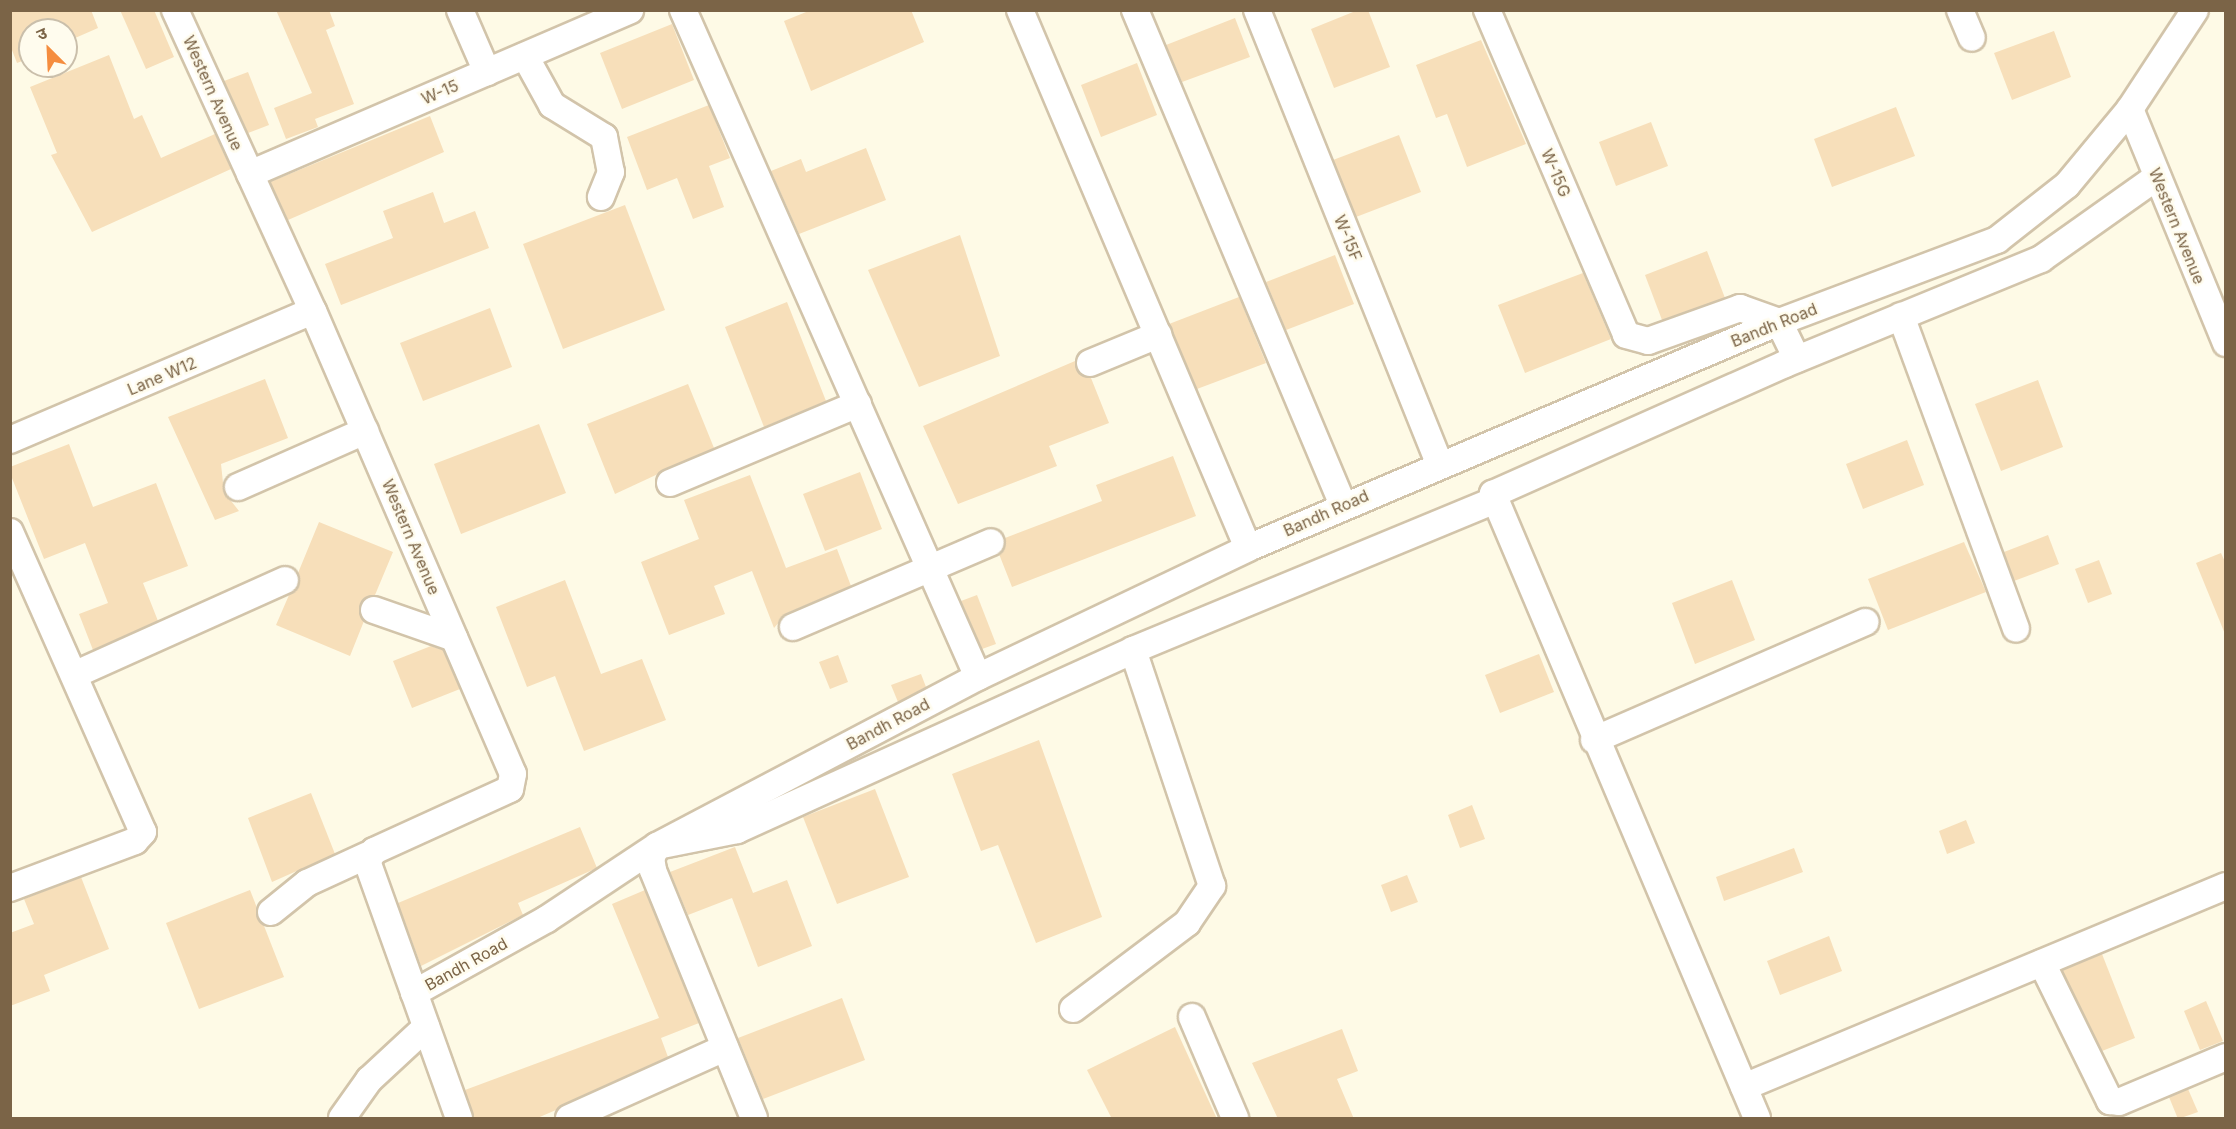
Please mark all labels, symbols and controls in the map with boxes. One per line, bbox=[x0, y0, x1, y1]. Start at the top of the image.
north arrow bbox=[18, 18, 78, 78]
text: उ bbox=[33, 22, 50, 44]
street label: Western Avenue bbox=[179, 33, 247, 153]
street label: W-15 bbox=[419, 76, 461, 108]
street label: W-15G bbox=[1537, 146, 1575, 200]
street label: Western Avenue bbox=[2145, 165, 2209, 287]
street label: W-15F bbox=[1330, 212, 1366, 264]
street label: Bandh Road bbox=[1728, 299, 1820, 351]
street label: Lane W12 bbox=[124, 353, 200, 399]
street label: Western Avenue bbox=[378, 476, 444, 598]
street label: Bandh Road bbox=[1280, 486, 1372, 540]
street label: Bandh Road bbox=[843, 694, 933, 754]
street label: Bandh Road bbox=[421, 933, 511, 995]

